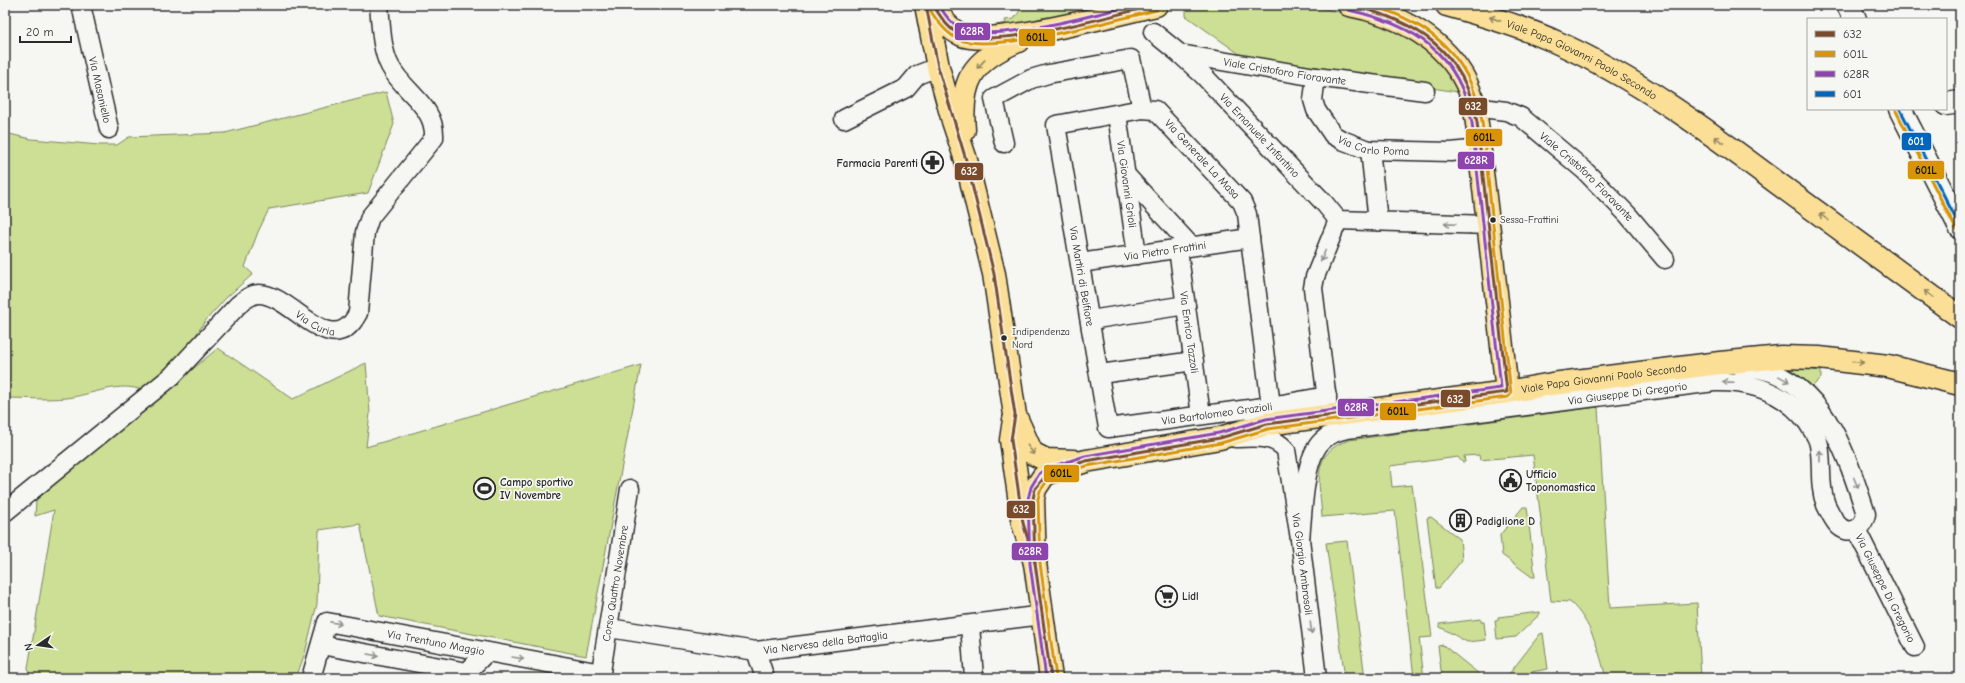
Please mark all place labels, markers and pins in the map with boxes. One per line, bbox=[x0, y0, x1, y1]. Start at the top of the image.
pharmacy icon: Farmacia Parenti bbox=[920, 150, 946, 176]
place label: Farmacia Parenti bbox=[836, 157, 918, 170]
place label: Sessa-Frattini bbox=[1500, 214, 1559, 226]
marker: Sessa-Frattini bbox=[1488, 215, 1498, 225]
place label: Indipendenza Nord bbox=[1012, 326, 1070, 351]
marker: Indipendenza Nord bbox=[999, 333, 1009, 343]
public building icon: Ufficio Toponomastica bbox=[1498, 467, 1524, 493]
place label: Ufficio Toponomastica bbox=[1526, 468, 1596, 494]
sports icon: Campo sportivo IV Novembre bbox=[472, 475, 498, 501]
place label: Campo sportivo IV Novembre bbox=[500, 476, 574, 502]
building icon: Padiglione D bbox=[1448, 508, 1474, 534]
place label: Padiglione D bbox=[1476, 515, 1535, 528]
supermarket icon: Lidl bbox=[1153, 583, 1179, 609]
place label: Lidl bbox=[1182, 590, 1199, 603]

